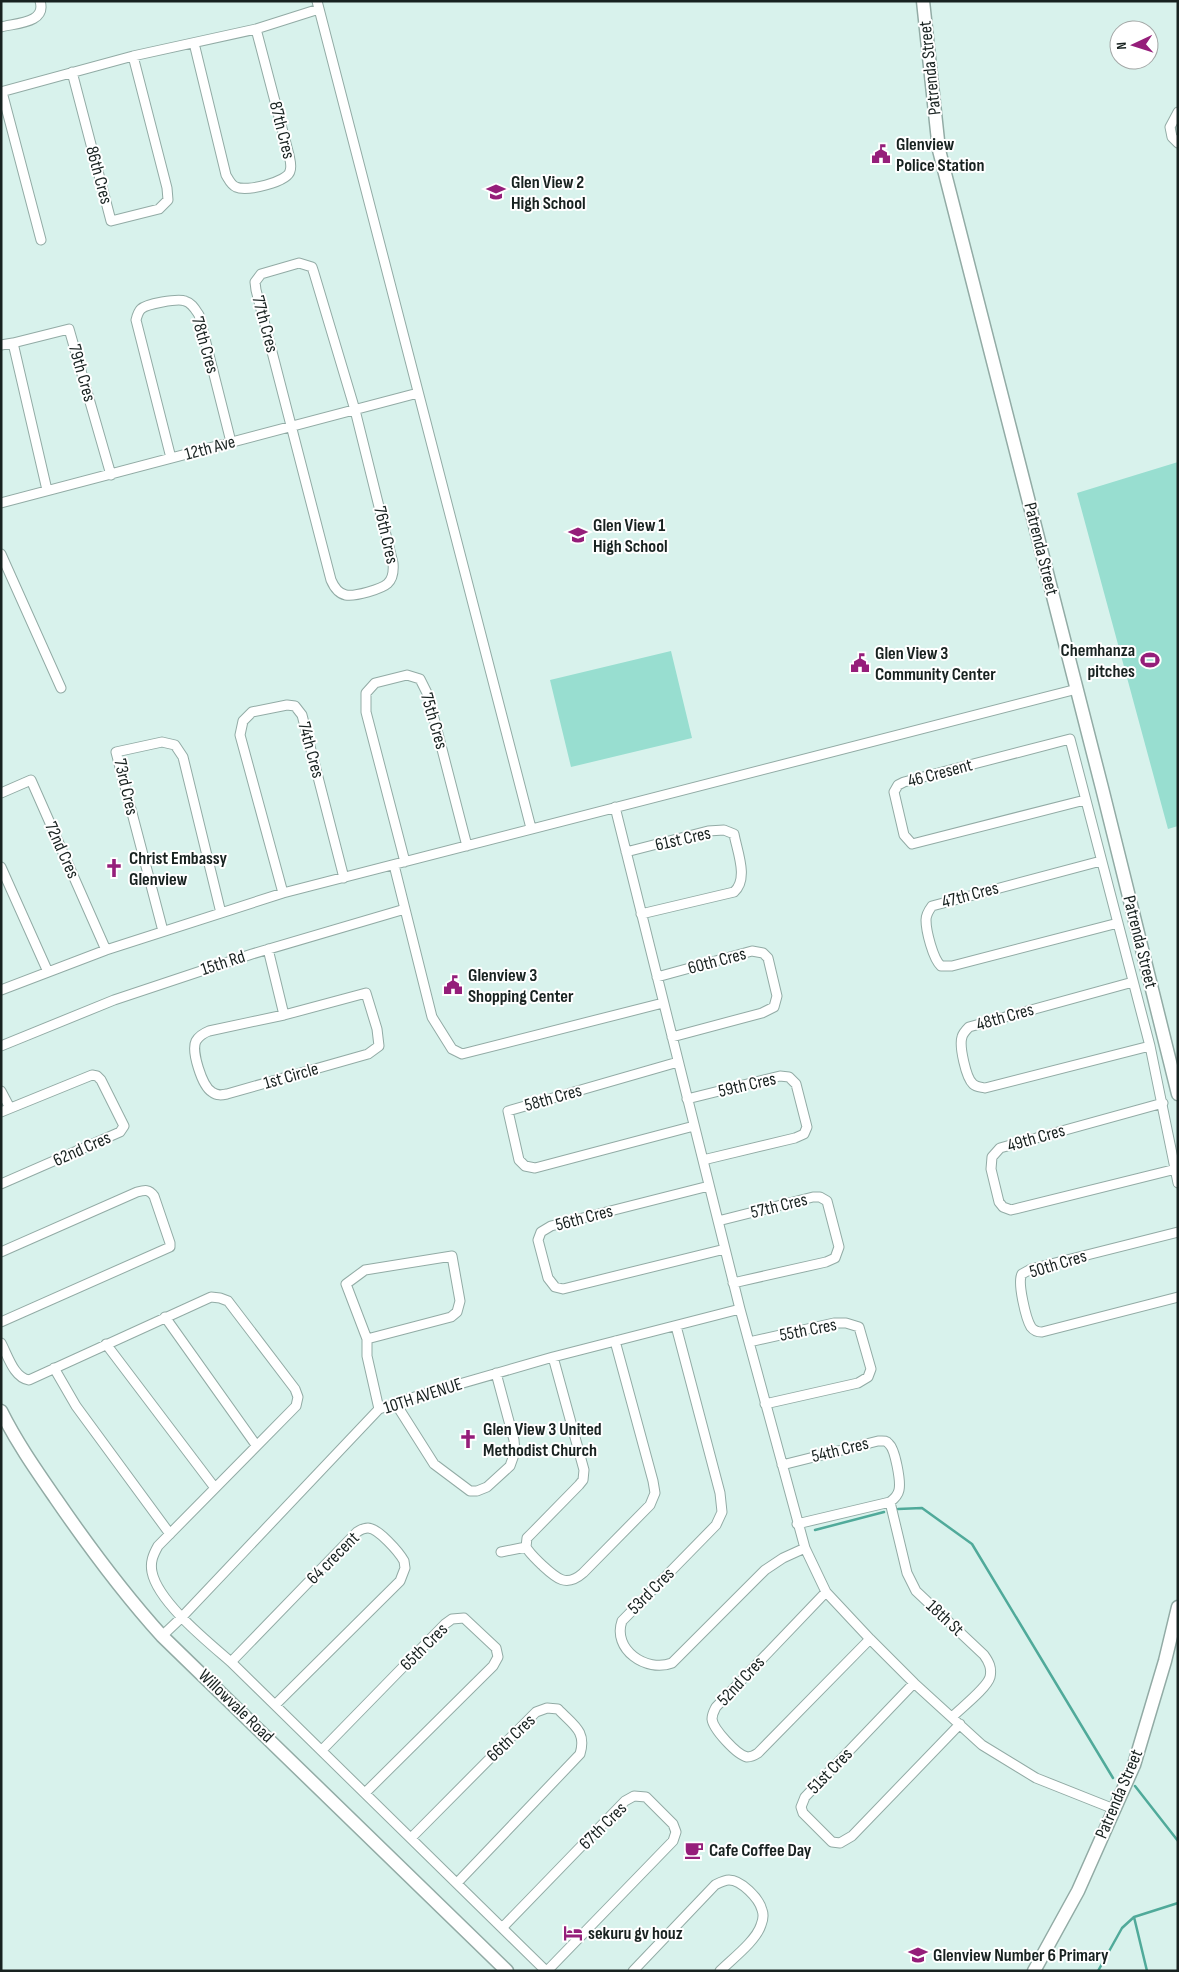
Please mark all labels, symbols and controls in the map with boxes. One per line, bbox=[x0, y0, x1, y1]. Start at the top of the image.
street label: Patrenda Street bbox=[915, 19, 945, 116]
north arrow bbox=[1109, 20, 1159, 70]
text: N bbox=[1113, 42, 1130, 50]
street label: 87th Cres bbox=[265, 99, 299, 161]
place label: Glenview Police Station bbox=[896, 134, 984, 176]
public building icon: Glenview Police Station bbox=[870, 143, 892, 165]
street label: 86th Cres bbox=[81, 144, 117, 206]
place label: Glen View 2 High School bbox=[511, 172, 586, 214]
school or university icon: Glen View 2 High School bbox=[485, 181, 507, 203]
street label: 77th Cres bbox=[247, 293, 283, 355]
street label: 78th Cres bbox=[187, 314, 223, 376]
street label: 79th Cres bbox=[64, 342, 100, 404]
street label: 12th Ave bbox=[182, 431, 238, 465]
street label: Patrenda Street bbox=[1019, 500, 1063, 598]
street label: 76th Cres bbox=[369, 504, 403, 566]
place label: Glen View 1 High School bbox=[593, 515, 668, 557]
school or university icon: Glen View 1 High School bbox=[567, 524, 589, 546]
place label: Chemhanza pitches bbox=[1060, 640, 1135, 682]
place label: Glen View 3 Community Center bbox=[875, 643, 996, 685]
sports icon: Chemhanza pitches bbox=[1139, 649, 1161, 671]
public building icon: Glen View 3 Community Center bbox=[849, 652, 871, 674]
street label: 75th Cres bbox=[416, 690, 452, 752]
street label: 74th Cres bbox=[293, 720, 329, 780]
street label: 46 Cresent bbox=[905, 754, 975, 792]
street label: 73rd Cres bbox=[109, 757, 143, 817]
street label: 72nd Cres bbox=[40, 818, 84, 882]
street label: 61st Cres bbox=[653, 822, 713, 856]
place label: Christ Embassy Glenview bbox=[129, 848, 228, 890]
church icon: Christ Embassy Glenview bbox=[103, 857, 125, 879]
street label: 47th Cres bbox=[939, 877, 1001, 913]
street label: Patrenda Street bbox=[1118, 893, 1162, 991]
street label: 60th Cres bbox=[686, 943, 748, 979]
street label: 15th Rd bbox=[198, 946, 248, 980]
place label: Glenview 3 Shopping Center bbox=[468, 965, 574, 1007]
public building icon: Glenview 3 Shopping Center bbox=[442, 974, 464, 996]
street label: 48th Cres bbox=[974, 999, 1036, 1035]
street label: 1st Circle bbox=[261, 1058, 321, 1094]
street label: 59th Cres bbox=[716, 1068, 778, 1102]
street label: 58th Cres bbox=[522, 1080, 584, 1116]
street label: 49th Cres bbox=[1005, 1120, 1067, 1156]
street label: 62nd Cres bbox=[50, 1127, 114, 1171]
street label: 57th Cres bbox=[748, 1189, 810, 1223]
street label: 56th Cres bbox=[553, 1200, 615, 1236]
street label: 50th Cres bbox=[1027, 1245, 1089, 1283]
street label: 55th Cres bbox=[778, 1314, 838, 1346]
street label: 10TH AVENUE bbox=[381, 1373, 465, 1419]
place label: Glen View 3 United Methodist Church bbox=[483, 1419, 602, 1461]
church icon: Glen View 3 United Methodist Church bbox=[457, 1428, 479, 1450]
street label: 54th Cres bbox=[809, 1433, 871, 1467]
street label: 64 crecent bbox=[302, 1527, 364, 1589]
street label: 53rd Cres bbox=[623, 1563, 679, 1619]
street label: 18th St bbox=[922, 1596, 968, 1641]
street label: 65th Cres bbox=[396, 1619, 452, 1675]
street label: 52nd Cres bbox=[713, 1652, 769, 1710]
street label: Willowvale Road bbox=[194, 1665, 278, 1747]
street label: 66th Cres bbox=[482, 1710, 540, 1766]
street label: 51st Cres bbox=[803, 1744, 857, 1798]
street label: Patrenda Street bbox=[1091, 1746, 1147, 1842]
street label: 67th Cres bbox=[575, 1798, 631, 1854]
cafe icon: Cafe Coffee Day bbox=[683, 1839, 705, 1861]
place label: Cafe Coffee Day bbox=[709, 1840, 812, 1861]
hotel icon: sekuru gv houz bbox=[562, 1922, 584, 1944]
place label: sekuru gv houz bbox=[588, 1923, 683, 1944]
school or university icon: Glenview Number 6 Primary bbox=[907, 1944, 929, 1966]
place label: Glenview Number 6 Primary bbox=[933, 1945, 1109, 1966]

